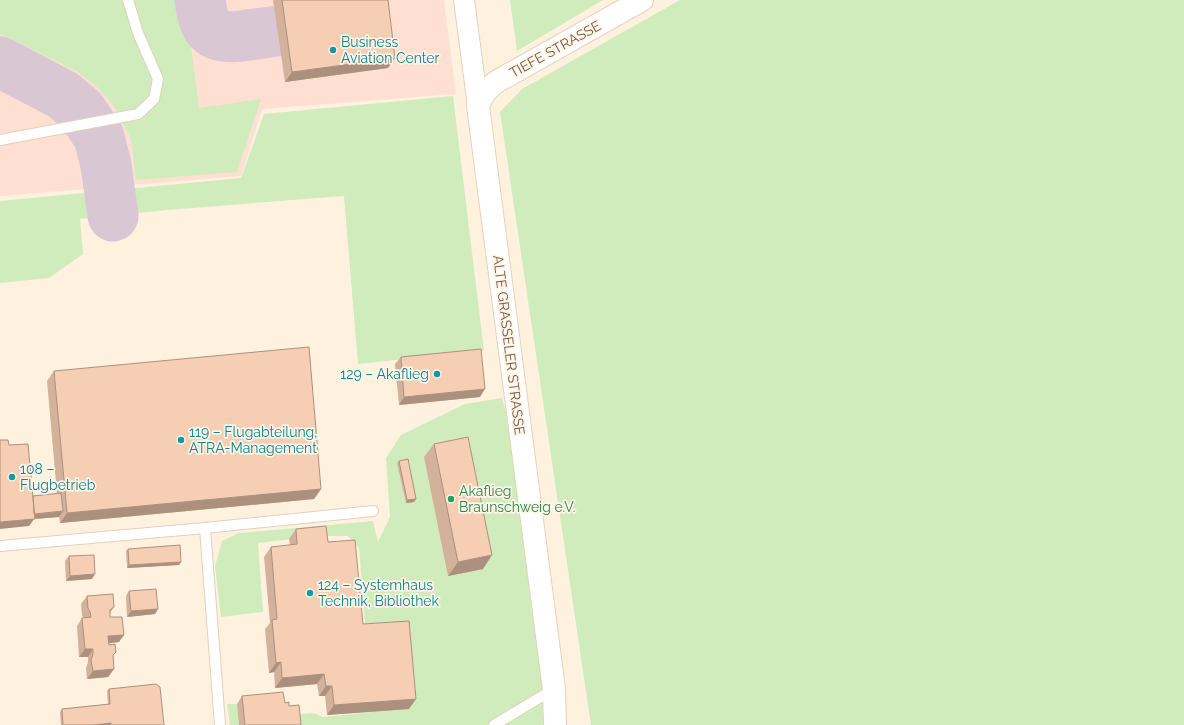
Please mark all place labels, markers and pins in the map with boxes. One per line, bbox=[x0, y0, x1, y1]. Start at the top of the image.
place label: Business Aviation Center bbox=[341, 34, 440, 66]
marker: Business Aviation Center bbox=[328, 45, 338, 55]
place label: 129 – Akaflieg bbox=[340, 366, 429, 382]
marker: 129 – Akaflieg bbox=[432, 369, 442, 379]
place label: 119 – Flugabteilung, ATRA-Management bbox=[189, 424, 317, 456]
marker: 119 – Flugabteilung, ATRA-Management bbox=[176, 435, 186, 445]
place label: 108 – Flugbetrieb bbox=[20, 461, 96, 493]
marker: 108 – Flugbetrieb bbox=[7, 472, 17, 482]
place label: Akaflieg Braunschweig e.V. bbox=[459, 483, 575, 515]
marker: Akaflieg Braunschweig e.V. bbox=[446, 494, 456, 504]
place label: 124 – Systemhaus Technik, Bibliothek bbox=[318, 577, 440, 609]
marker: 124 – Systemhaus Technik, Bibliothek bbox=[305, 588, 315, 598]

